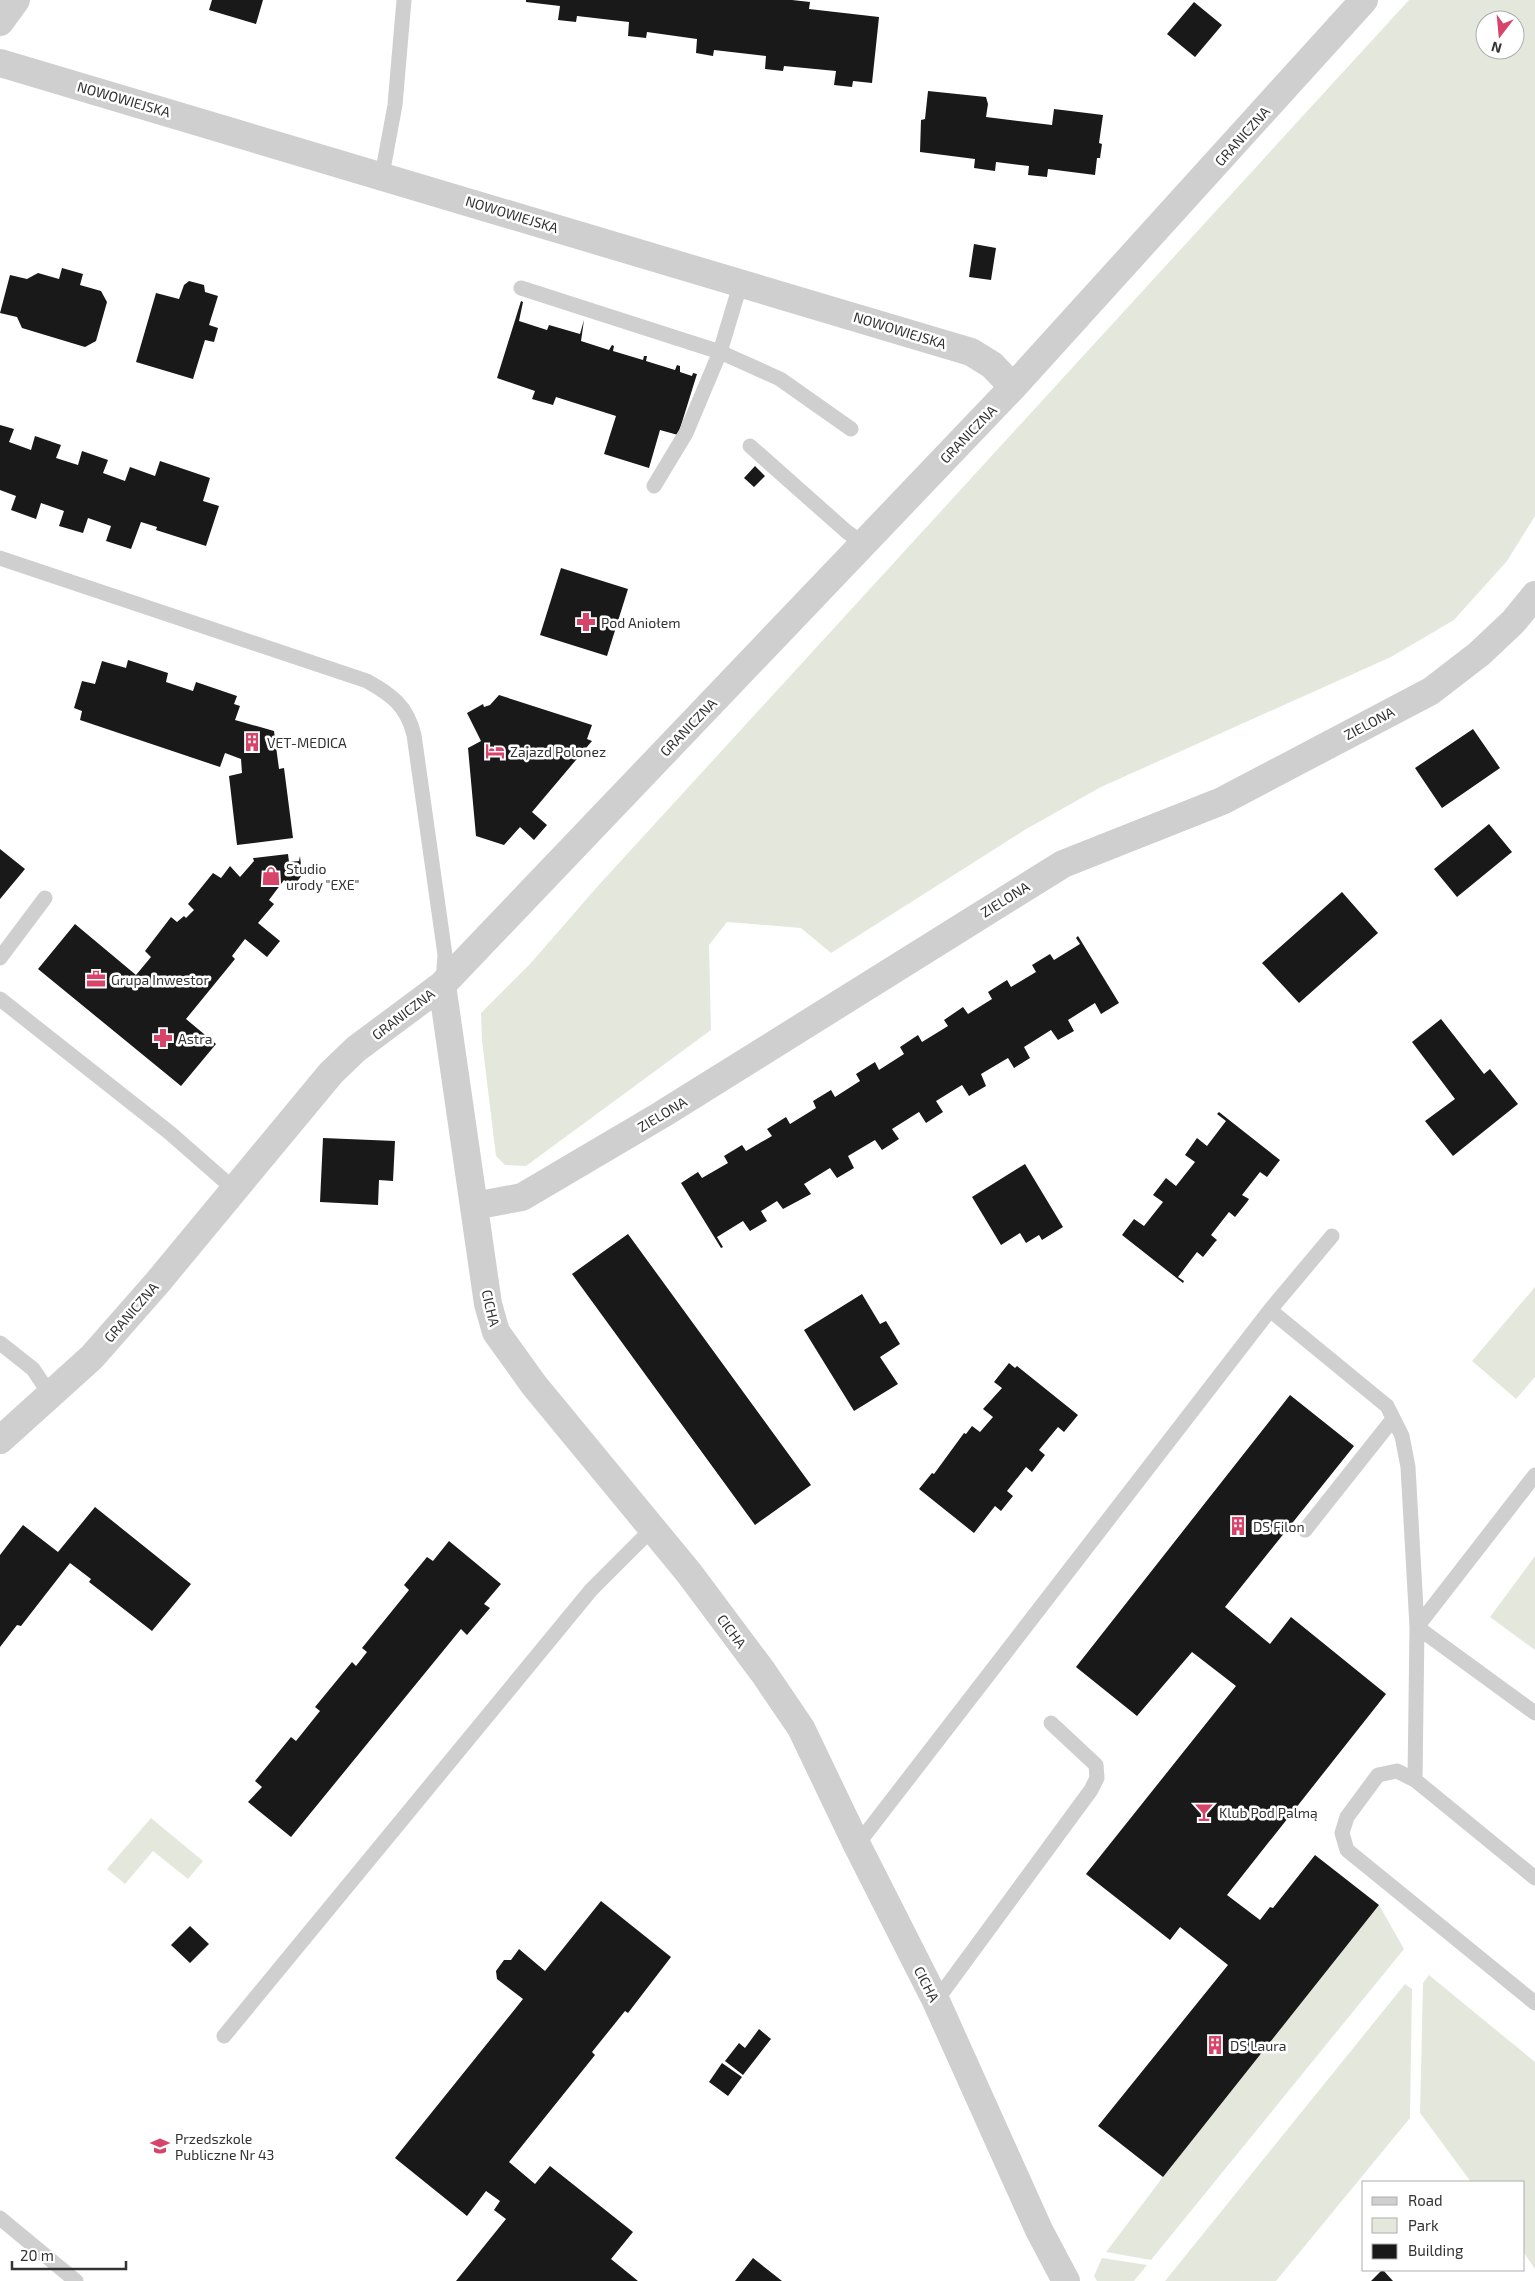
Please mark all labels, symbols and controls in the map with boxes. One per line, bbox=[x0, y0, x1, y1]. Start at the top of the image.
north arrow bbox=[1475, 10, 1525, 60]
text: N bbox=[1489, 38, 1503, 58]
street label: NOWOWIEJSKA bbox=[75, 78, 173, 121]
street label: GRANICZNA bbox=[1211, 103, 1273, 169]
street label: NOWOWIEJSKA bbox=[464, 192, 561, 236]
street label: NOWOWIEJSKA bbox=[852, 308, 949, 352]
street label: GRANICZNA bbox=[936, 401, 1000, 467]
pharmacy icon: Pod Aniołem bbox=[575, 611, 597, 633]
place label: Pod Aniołem bbox=[601, 614, 681, 631]
street label: GRANICZNA bbox=[656, 694, 720, 760]
street label: ZIELONA bbox=[1341, 703, 1397, 743]
building icon: VET-MEDICA bbox=[241, 731, 263, 753]
place label: VET-MEDICA bbox=[267, 734, 347, 751]
hotel icon: Zajazd Polonez bbox=[484, 740, 506, 762]
place label: Zajazd Polonez bbox=[510, 743, 606, 760]
place label: Studio urody "EXE" bbox=[286, 860, 360, 893]
shop icon: Studio urody "EXE" bbox=[260, 865, 282, 887]
street label: ZIELONA bbox=[977, 877, 1033, 921]
office icon: Grupa Inwestor bbox=[85, 968, 107, 990]
place label: Grupa Inwestor bbox=[111, 971, 210, 988]
street label: GRANICZNA bbox=[368, 985, 438, 1043]
pharmacy icon: Astra bbox=[152, 1027, 174, 1049]
place label: Astra bbox=[178, 1030, 212, 1047]
street label: ZIELONA bbox=[634, 1093, 690, 1135]
street label: GRANICZNA bbox=[100, 1278, 162, 1346]
street label: CICHA bbox=[478, 1288, 504, 1329]
building icon: DS Filon bbox=[1227, 1515, 1249, 1537]
place label: DS Filon bbox=[1253, 1518, 1305, 1535]
street label: CICHA bbox=[714, 1611, 750, 1651]
bar icon: Klub Pod Palmą bbox=[1193, 1801, 1215, 1823]
place label: Klub Pod Palmą bbox=[1219, 1804, 1318, 1821]
street label: CICHA bbox=[911, 1963, 943, 2005]
building icon: DS Laura bbox=[1204, 2034, 1226, 2056]
place label: DS Laura bbox=[1230, 2037, 1286, 2054]
place label: Przedszkole Publiczne Nr 43 bbox=[175, 2130, 274, 2163]
school or university icon: Przedszkole Publiczne Nr 43 bbox=[149, 2135, 171, 2157]
legend bbox=[1362, 2181, 1525, 2271]
text: Road bbox=[1408, 2191, 1443, 2209]
text: Park bbox=[1408, 2216, 1439, 2234]
scale bar bbox=[12, 2238, 126, 2270]
text: Building bbox=[1408, 2241, 1464, 2259]
text: 20 m bbox=[20, 2246, 54, 2264]

